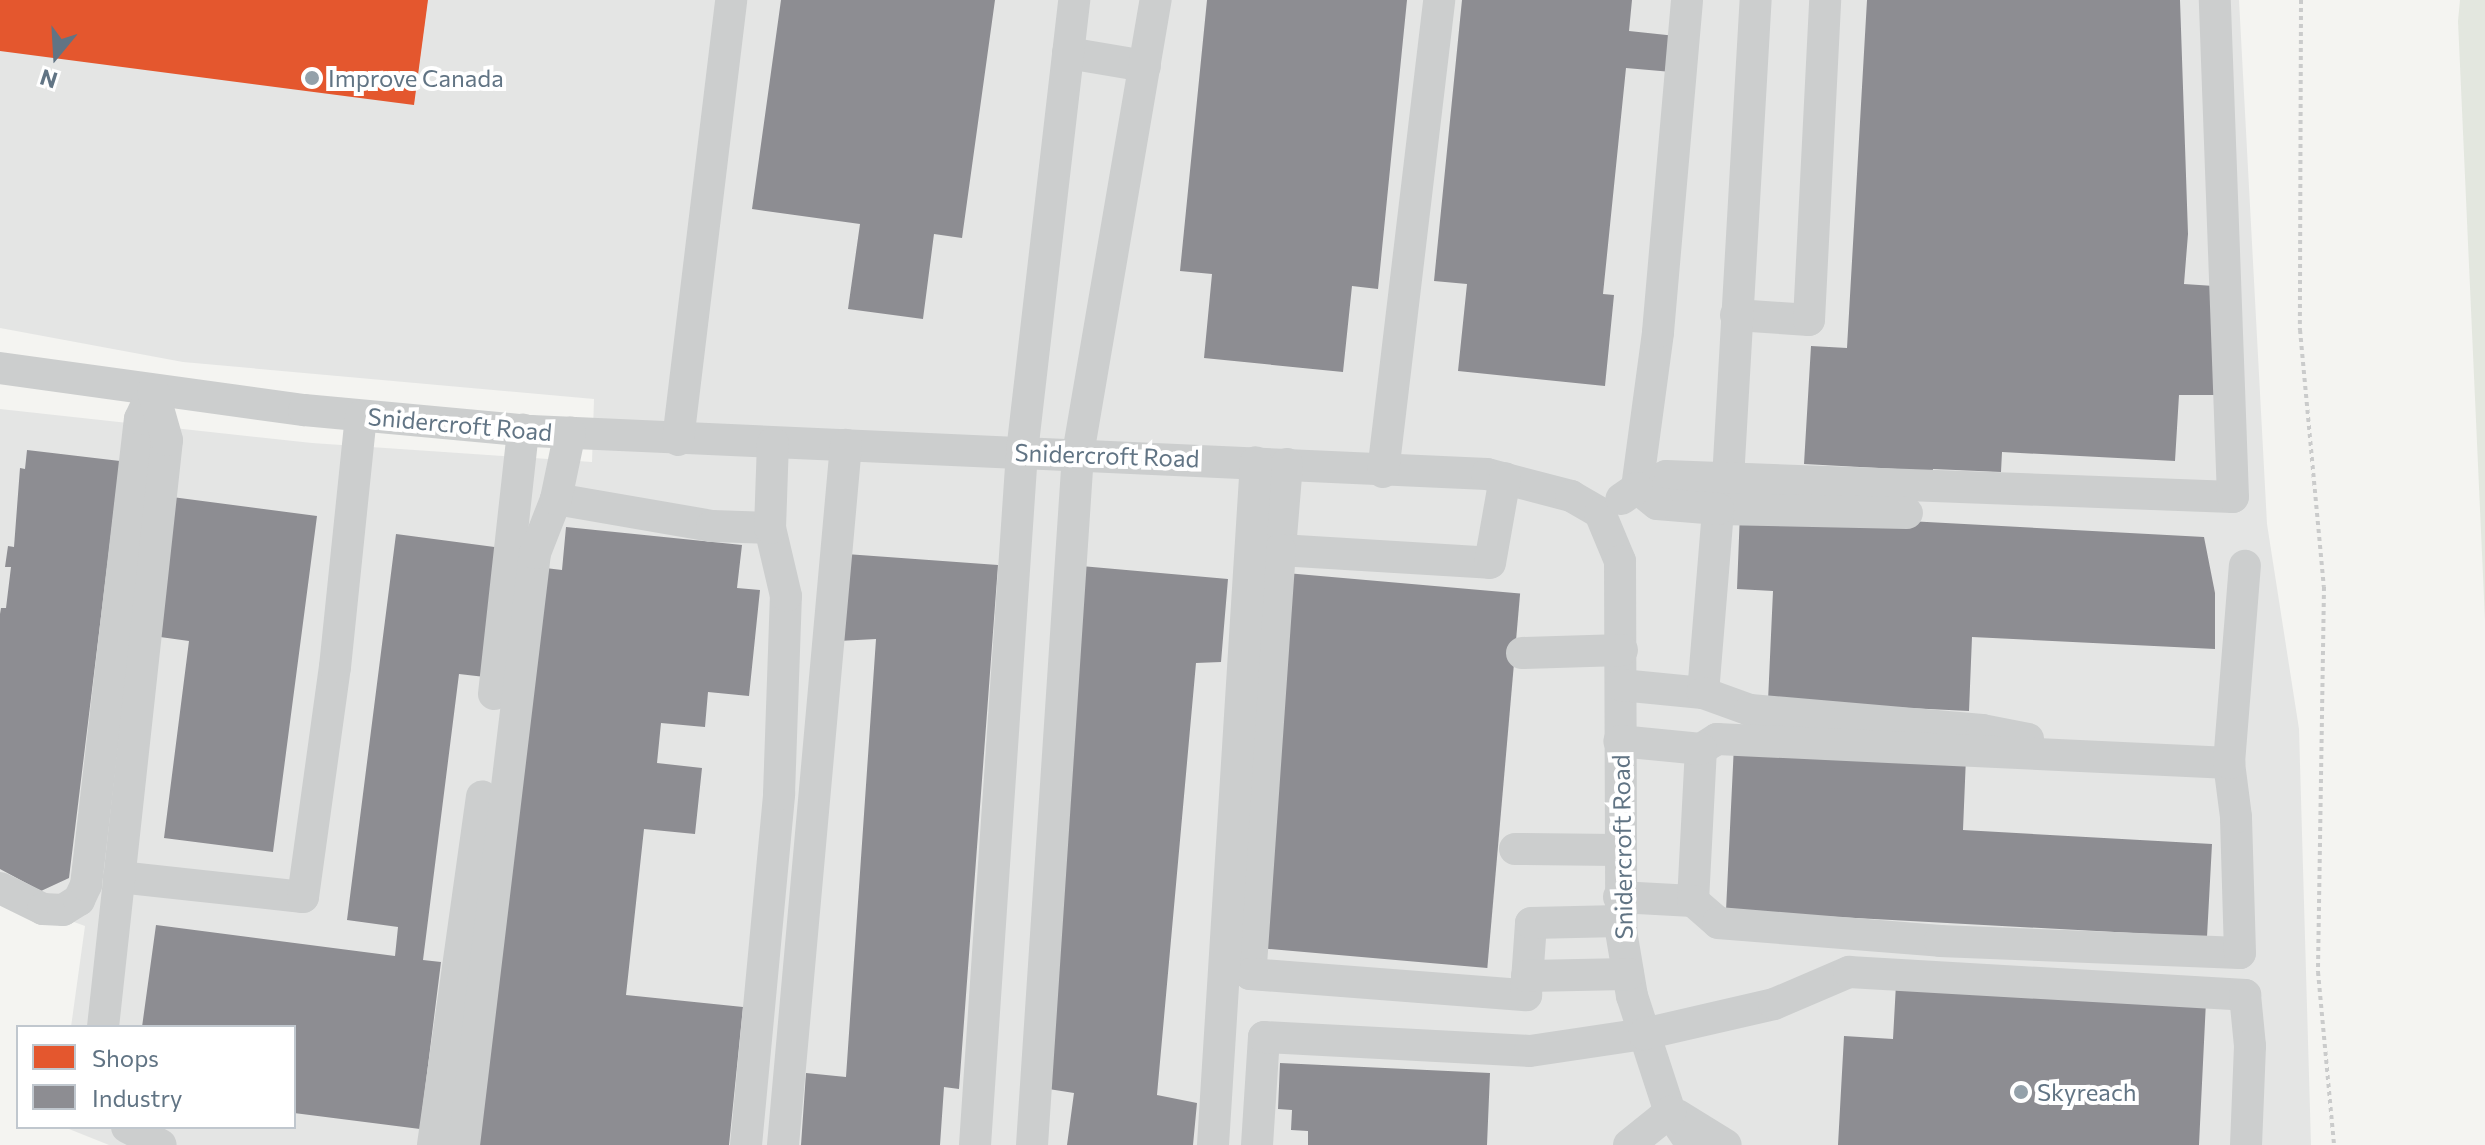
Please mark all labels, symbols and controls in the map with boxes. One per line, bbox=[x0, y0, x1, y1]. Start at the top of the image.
north arrow bbox=[16, 16, 96, 96]
text: N bbox=[36, 64, 60, 95]
place label: Improve Canada bbox=[328, 64, 504, 92]
marker: Improve Canada bbox=[303, 69, 321, 87]
street label: Snidercroft Road bbox=[367, 402, 553, 446]
street label: Snidercroft Road bbox=[1014, 437, 1200, 473]
street label: Snidercroft Road bbox=[1606, 754, 1638, 940]
legend bbox=[16, 1025, 296, 1129]
text: Shops bbox=[92, 1043, 159, 1072]
place label: Skyreach bbox=[2037, 1078, 2137, 1106]
text: Industry bbox=[92, 1083, 182, 1112]
marker: Skyreach bbox=[2012, 1083, 2030, 1101]

